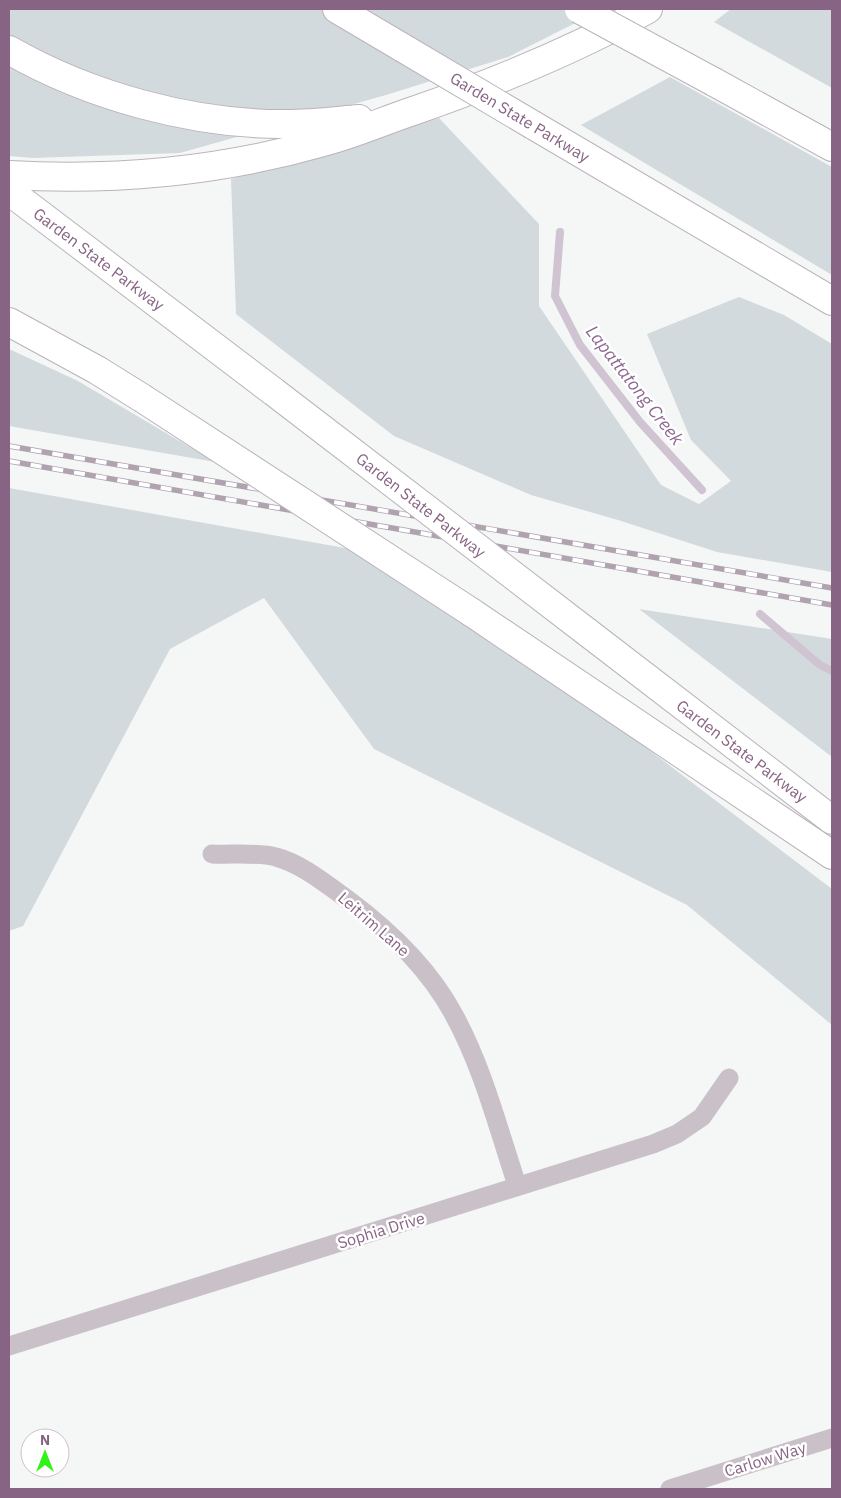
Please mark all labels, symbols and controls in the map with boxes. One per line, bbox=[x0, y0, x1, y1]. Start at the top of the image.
street label: Garden State Parkway bbox=[447, 68, 593, 167]
street label: Garden State Parkway bbox=[30, 203, 168, 315]
water label: Lapattatong Creek bbox=[581, 321, 689, 450]
street label: Garden State Parkway bbox=[352, 448, 490, 562]
street label: Garden State Parkway bbox=[673, 695, 811, 807]
street label: Leitrim Lane bbox=[334, 887, 414, 961]
street label: Sophia Drive bbox=[335, 1207, 427, 1253]
north arrow bbox=[20, 1428, 70, 1478]
text: N bbox=[40, 1431, 50, 1449]
street label: Carlow Way bbox=[722, 1437, 808, 1481]

